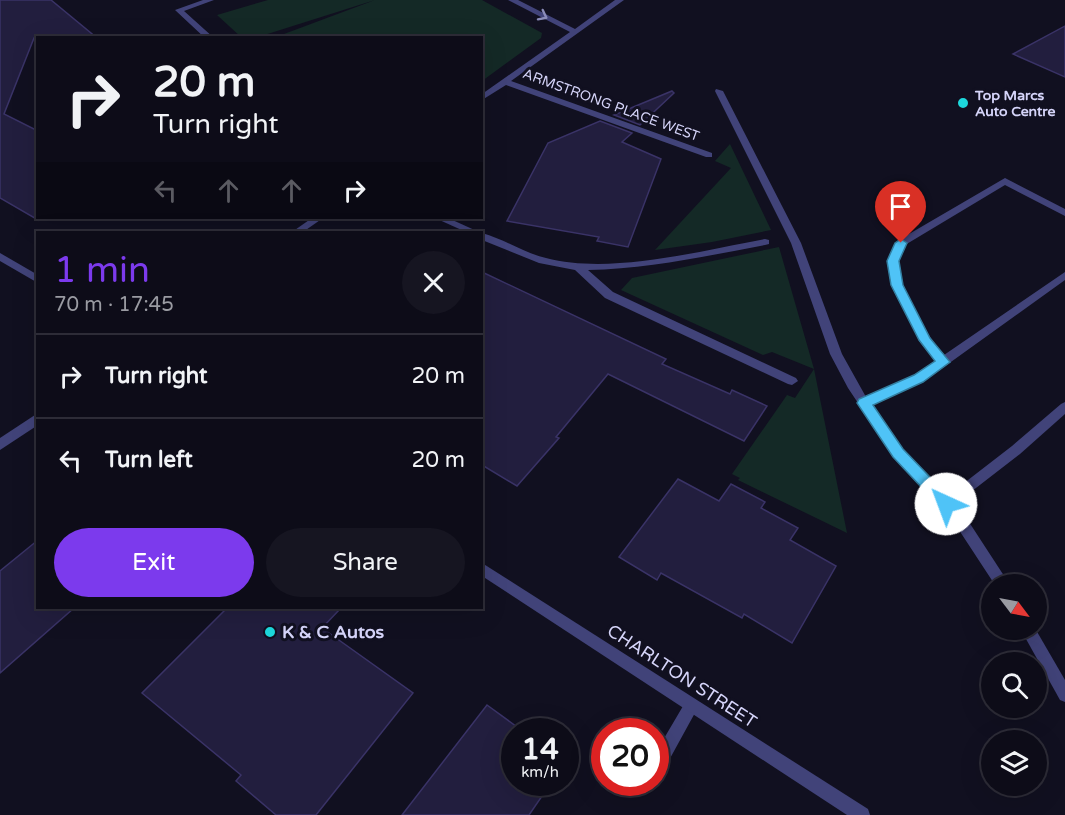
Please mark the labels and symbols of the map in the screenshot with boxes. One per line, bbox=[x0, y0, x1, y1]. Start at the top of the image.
one-way arrow bbox=[536, 8, 547, 20]
street label: ARMSTRONG PLACE WEST bbox=[520, 65, 702, 145]
place label: Top Marcs Auto Centre bbox=[974, 87, 1055, 120]
marker: Top Marcs Auto Centre bbox=[956, 96, 970, 110]
pin bbox=[875, 181, 926, 243]
position arrow bbox=[914, 472, 978, 536]
north arrow bbox=[981, 574, 1047, 640]
street label: CHARLTON STREET bbox=[603, 619, 761, 733]
place label: K & C Autos bbox=[282, 621, 385, 643]
marker: K & C Autos bbox=[263, 625, 277, 639]
speed limit sign: 20 bbox=[591, 718, 669, 796]

